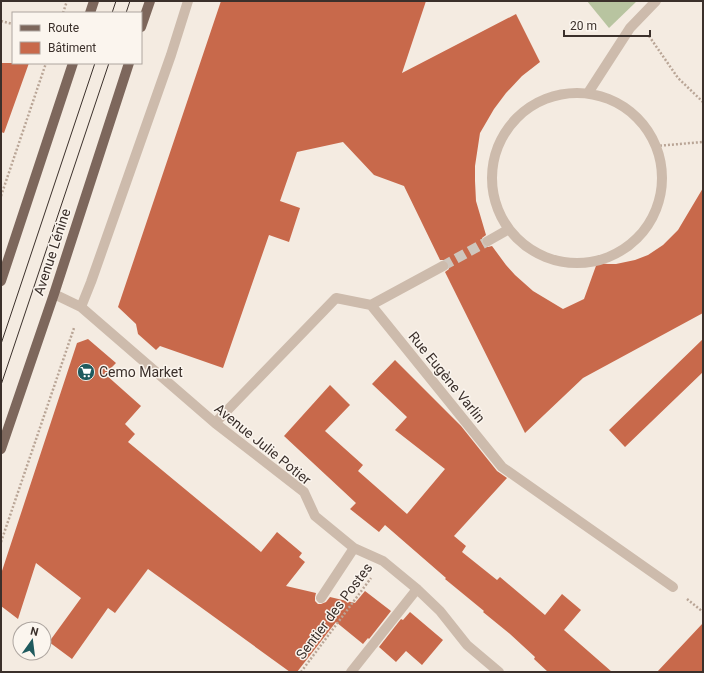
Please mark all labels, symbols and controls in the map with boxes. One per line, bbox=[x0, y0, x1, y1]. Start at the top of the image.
legend bbox=[12, 12, 142, 64]
scale bar bbox=[564, 12, 650, 38]
text: 20 m bbox=[570, 19, 597, 33]
text: Route bbox=[48, 21, 79, 35]
text: Bâtiment bbox=[48, 41, 96, 55]
street label: Avenue Lénine bbox=[30, 206, 74, 298]
street label: Rue Eugène Varlin bbox=[405, 328, 489, 426]
supermarket icon: Cemo Market bbox=[76, 362, 96, 382]
place label: Cemo Market bbox=[99, 364, 183, 380]
street label: Avenue Julie Potier bbox=[212, 400, 315, 488]
street label: Sentier des Postes bbox=[293, 560, 375, 662]
north arrow bbox=[12, 621, 52, 661]
text: N bbox=[29, 625, 40, 639]

